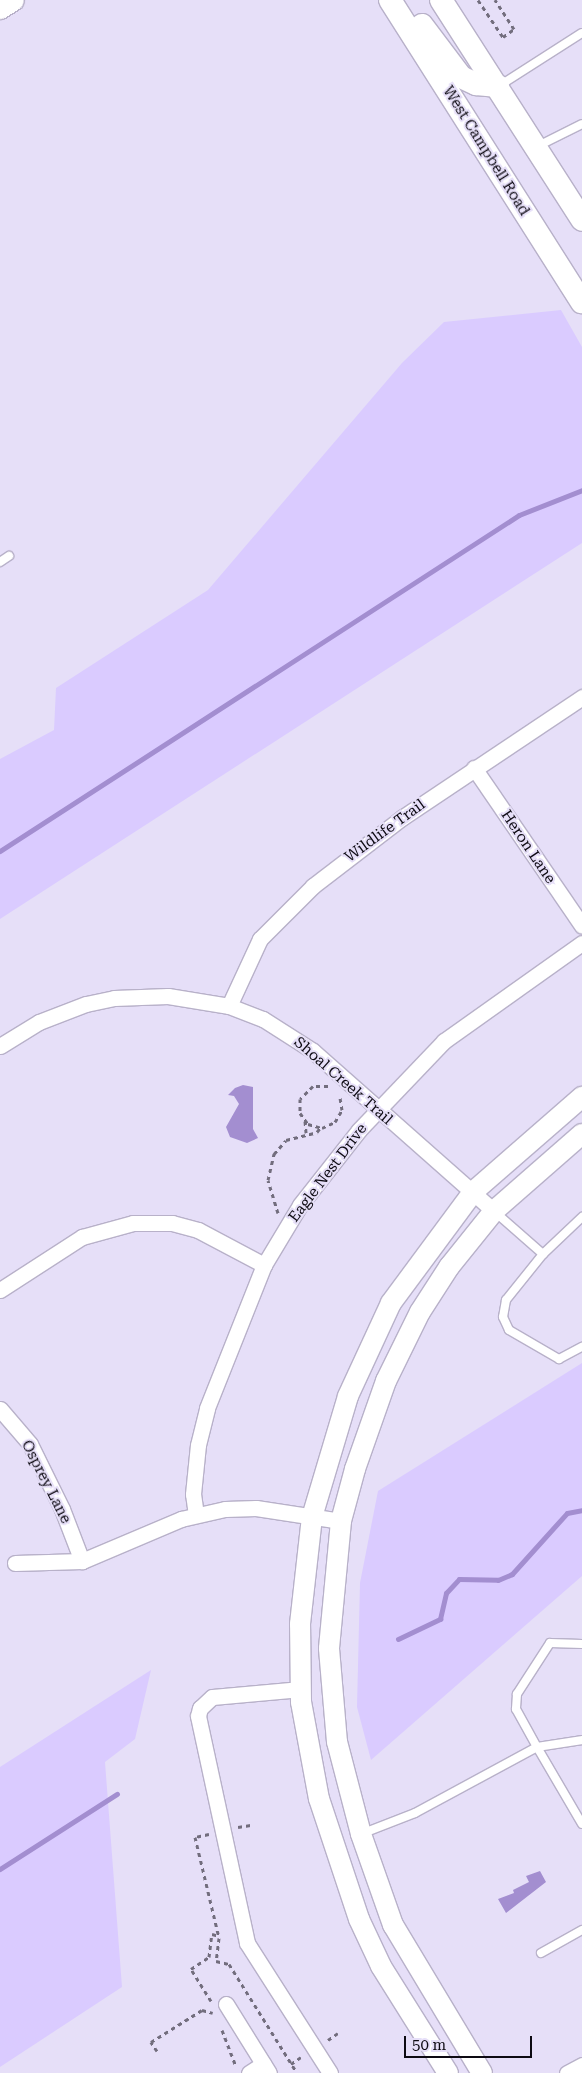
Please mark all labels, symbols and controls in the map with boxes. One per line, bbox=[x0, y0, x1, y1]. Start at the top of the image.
street label: West Campbell Road bbox=[439, 83, 533, 219]
street label: Wildlife Trail bbox=[341, 796, 429, 866]
street label: Heron Lane bbox=[497, 807, 559, 887]
street label: Shoal Creek Trail bbox=[290, 1033, 396, 1129]
street label: Eagle Nest Drive bbox=[285, 1120, 371, 1226]
street label: Osprey Lane bbox=[17, 1437, 75, 1527]
scale bar bbox=[407, 2026, 534, 2058]
text: 50 m bbox=[412, 2036, 446, 2054]

